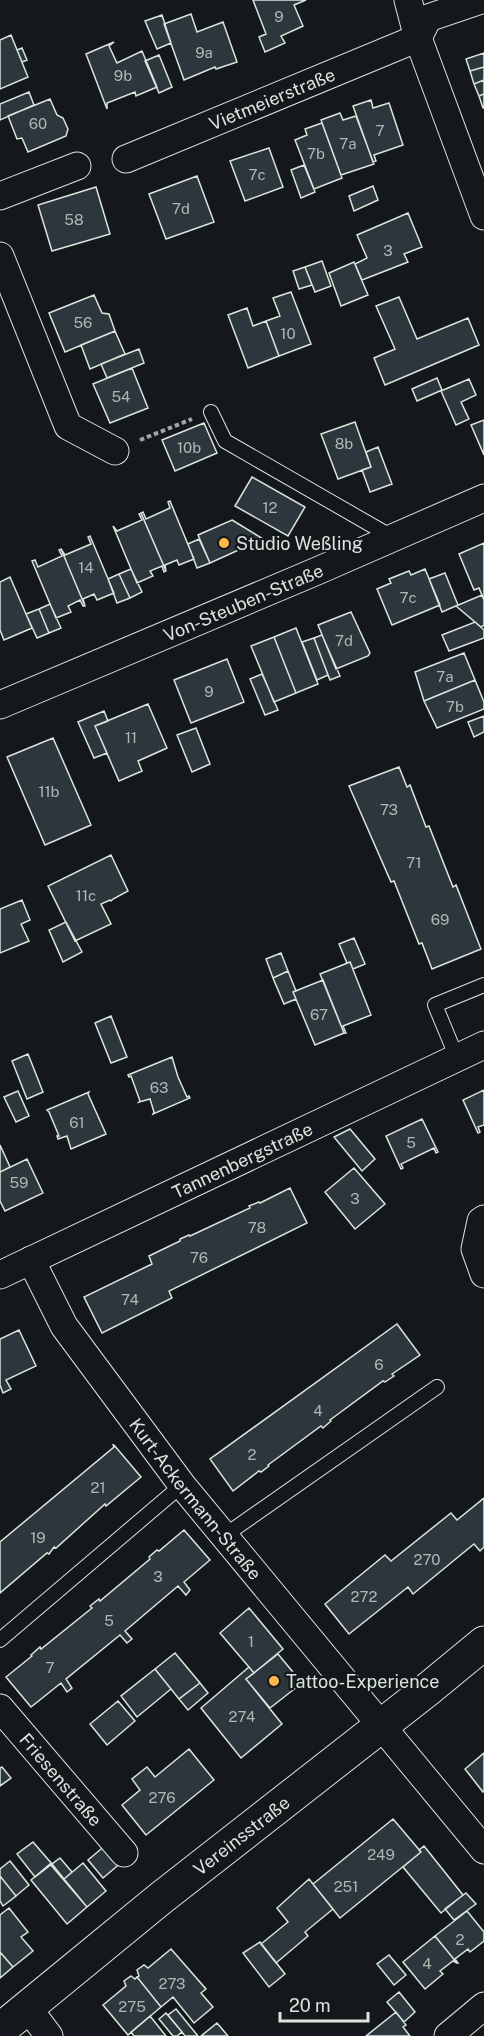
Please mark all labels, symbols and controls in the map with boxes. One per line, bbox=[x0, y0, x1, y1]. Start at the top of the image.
house number: 9 bbox=[274, 8, 284, 25]
house number: 9a bbox=[195, 44, 213, 61]
street label: Vietmeierstraße bbox=[206, 63, 338, 134]
house number: 9b bbox=[114, 67, 132, 84]
house number: 60 bbox=[29, 115, 47, 132]
house number: 7 bbox=[375, 122, 385, 139]
house number: 7a bbox=[339, 135, 357, 152]
house number: 7b bbox=[307, 145, 325, 162]
house number: 7c bbox=[248, 166, 266, 183]
house number: 7d bbox=[172, 200, 190, 217]
house number: 58 bbox=[64, 211, 84, 228]
house number: 3 bbox=[383, 242, 393, 259]
house number: 56 bbox=[74, 314, 92, 331]
house number: 10 bbox=[280, 325, 296, 342]
house number: 54 bbox=[111, 388, 131, 405]
house number: 8b bbox=[335, 435, 353, 452]
house number: 10b bbox=[177, 439, 201, 456]
house number: 12 bbox=[262, 499, 278, 516]
place label: Studio Weßling bbox=[236, 533, 363, 554]
marker: Studio Weßling bbox=[217, 536, 231, 550]
house number: 14 bbox=[78, 559, 94, 576]
street label: Von-Steuben-Straße bbox=[160, 559, 326, 645]
house number: 7c bbox=[399, 589, 417, 606]
house number: 7d bbox=[335, 632, 353, 649]
house number: 7a bbox=[436, 668, 454, 685]
house number: 9 bbox=[204, 683, 214, 700]
house number: 7b bbox=[446, 698, 464, 715]
house number: 11 bbox=[125, 729, 137, 746]
house number: 11b bbox=[38, 783, 60, 800]
house number: 73 bbox=[380, 801, 398, 818]
house number: 71 bbox=[406, 854, 422, 871]
house number: 11c bbox=[76, 887, 96, 904]
house number: 69 bbox=[431, 911, 449, 928]
house number: 67 bbox=[310, 1006, 328, 1023]
house number: 63 bbox=[150, 1079, 168, 1096]
house number: 61 bbox=[69, 1114, 85, 1131]
street label: Tannenbergstraße bbox=[168, 1118, 316, 1202]
house number: 5 bbox=[406, 1134, 416, 1151]
house number: 59 bbox=[10, 1174, 28, 1191]
house number: 3 bbox=[350, 1190, 360, 1207]
house number: 78 bbox=[248, 1219, 266, 1236]
house number: 76 bbox=[190, 1249, 208, 1266]
house number: 74 bbox=[121, 1291, 139, 1308]
house number: 6 bbox=[374, 1356, 384, 1373]
house number: 4 bbox=[313, 1402, 323, 1419]
street label: Kurt-Ackermann-Straße bbox=[125, 1414, 266, 1584]
house number: 2 bbox=[248, 1446, 257, 1463]
house number: 21 bbox=[90, 1479, 106, 1496]
house number: 19 bbox=[30, 1529, 46, 1546]
house number: 270 bbox=[414, 1551, 440, 1568]
house number: 3 bbox=[153, 1568, 163, 1585]
house number: 272 bbox=[351, 1588, 378, 1605]
house number: 5 bbox=[104, 1612, 114, 1629]
house number: 1 bbox=[248, 1633, 254, 1650]
house number: 7 bbox=[45, 1659, 55, 1676]
place label: Tattoo-Experience bbox=[286, 1671, 439, 1692]
marker: Tattoo-Experience bbox=[267, 1674, 281, 1688]
house number: 274 bbox=[229, 1708, 255, 1725]
street label: Friesenstraße bbox=[16, 1729, 107, 1830]
house number: 276 bbox=[149, 1789, 176, 1806]
street label: Vereinsstraße bbox=[189, 1791, 293, 1879]
house number: 249 bbox=[367, 1846, 395, 1863]
house number: 251 bbox=[334, 1878, 358, 1895]
house number: 2 bbox=[456, 1931, 465, 1948]
house number: 4 bbox=[422, 1955, 432, 1972]
house number: 273 bbox=[158, 1975, 186, 1992]
scale bar bbox=[280, 1985, 368, 2023]
text: 20 m bbox=[289, 1995, 331, 2016]
house number: 275 bbox=[118, 1998, 146, 2015]

